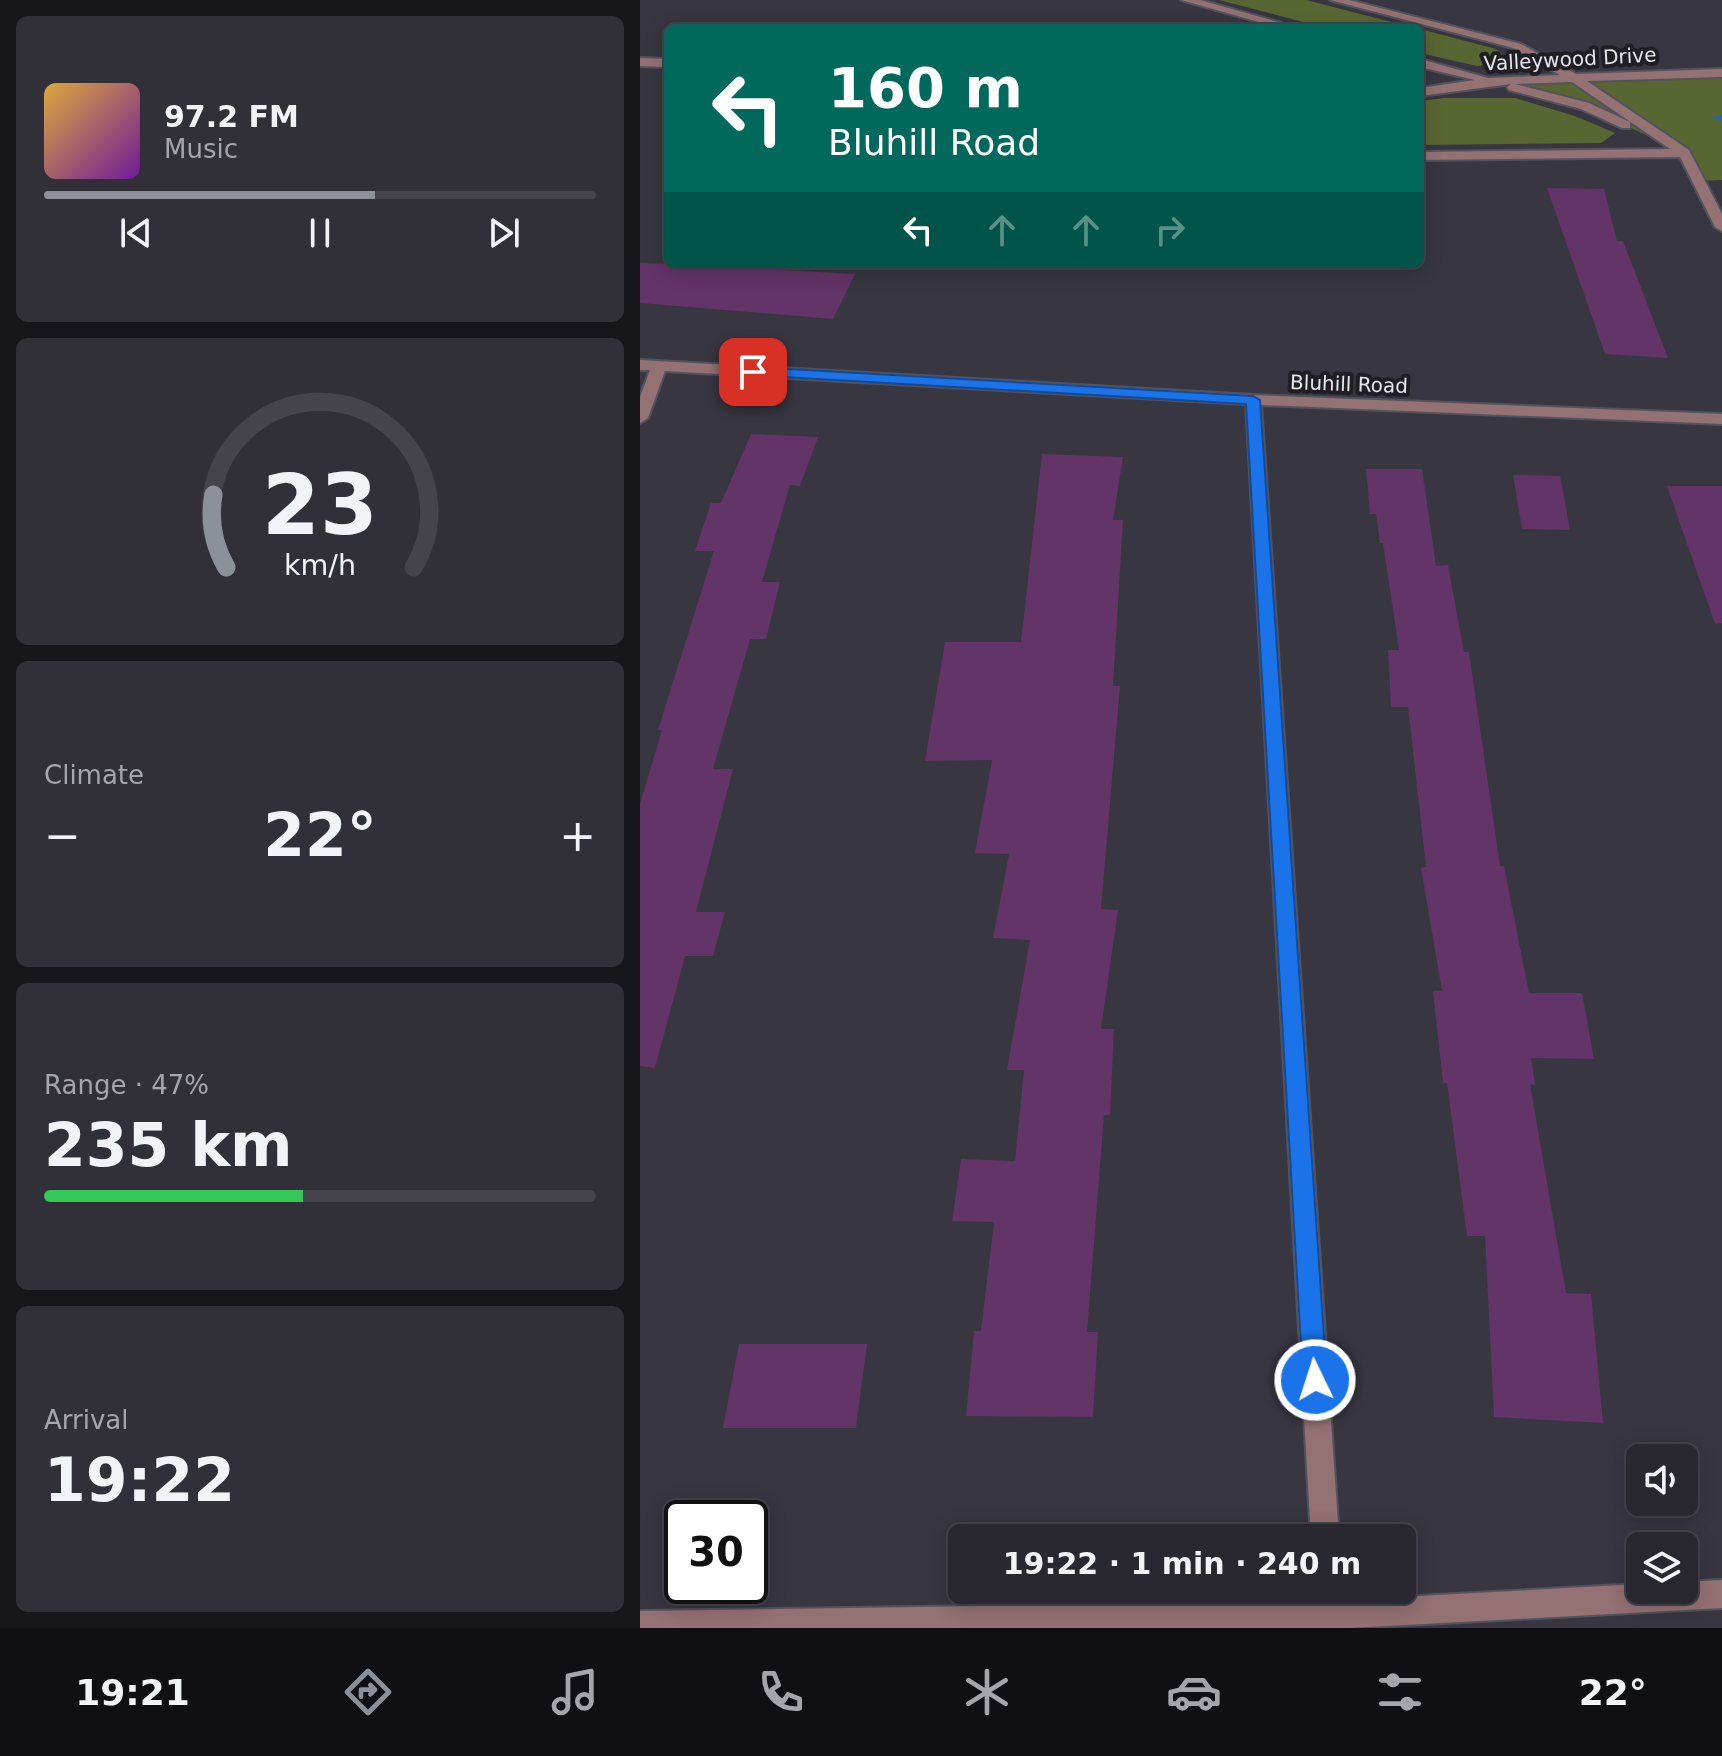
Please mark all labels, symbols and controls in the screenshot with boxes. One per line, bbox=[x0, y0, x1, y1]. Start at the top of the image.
street label: Valleywood Drive bbox=[1483, 42, 1657, 76]
text: 160 m bbox=[828, 55, 1023, 120]
icon: left bbox=[696, 56, 800, 160]
text: 97.2 FM bbox=[164, 99, 299, 134]
text: Bluhill Road bbox=[828, 122, 1040, 163]
text: Music bbox=[164, 134, 238, 164]
icon: left bbox=[896, 208, 940, 252]
icon: ahead bbox=[980, 208, 1024, 252]
icon: ahead bbox=[1064, 208, 1108, 252]
icon: right bbox=[1148, 208, 1192, 252]
icon: previous bbox=[114, 211, 158, 255]
icon: pause bbox=[298, 211, 342, 255]
icon: next bbox=[482, 211, 526, 255]
pin bbox=[719, 338, 787, 406]
icon: arrive bbox=[731, 350, 775, 394]
street label: Bluhill Road bbox=[1290, 370, 1408, 398]
text: 23 bbox=[262, 456, 378, 553]
text: km/h bbox=[284, 548, 356, 582]
text: Climate bbox=[44, 760, 144, 790]
text: 22° bbox=[263, 800, 377, 870]
text: − bbox=[44, 810, 81, 861]
text: + bbox=[559, 810, 596, 861]
text: Range · 47% bbox=[44, 1070, 209, 1100]
text: 235 km bbox=[44, 1110, 293, 1180]
position arrow bbox=[1273, 1338, 1357, 1422]
text: Arrival bbox=[44, 1405, 128, 1435]
map controls bbox=[1626, 1444, 1698, 1604]
button: sound bbox=[1626, 1444, 1698, 1516]
text: 19:22 bbox=[44, 1445, 235, 1515]
speed limit sign: 30 bbox=[664, 1500, 768, 1604]
button: layers bbox=[1626, 1532, 1698, 1604]
text: 19:22 · 1 min · 240 m bbox=[1003, 1546, 1361, 1581]
icon: directions bbox=[340, 1664, 396, 1720]
icon: music bbox=[547, 1664, 603, 1720]
icon: phone bbox=[753, 1664, 809, 1720]
icon: climate bbox=[959, 1664, 1015, 1720]
icon: car bbox=[1166, 1664, 1222, 1720]
icon: filters bbox=[1372, 1664, 1428, 1720]
text: 19:21 bbox=[75, 1672, 190, 1713]
text: 22° bbox=[1579, 1672, 1647, 1713]

